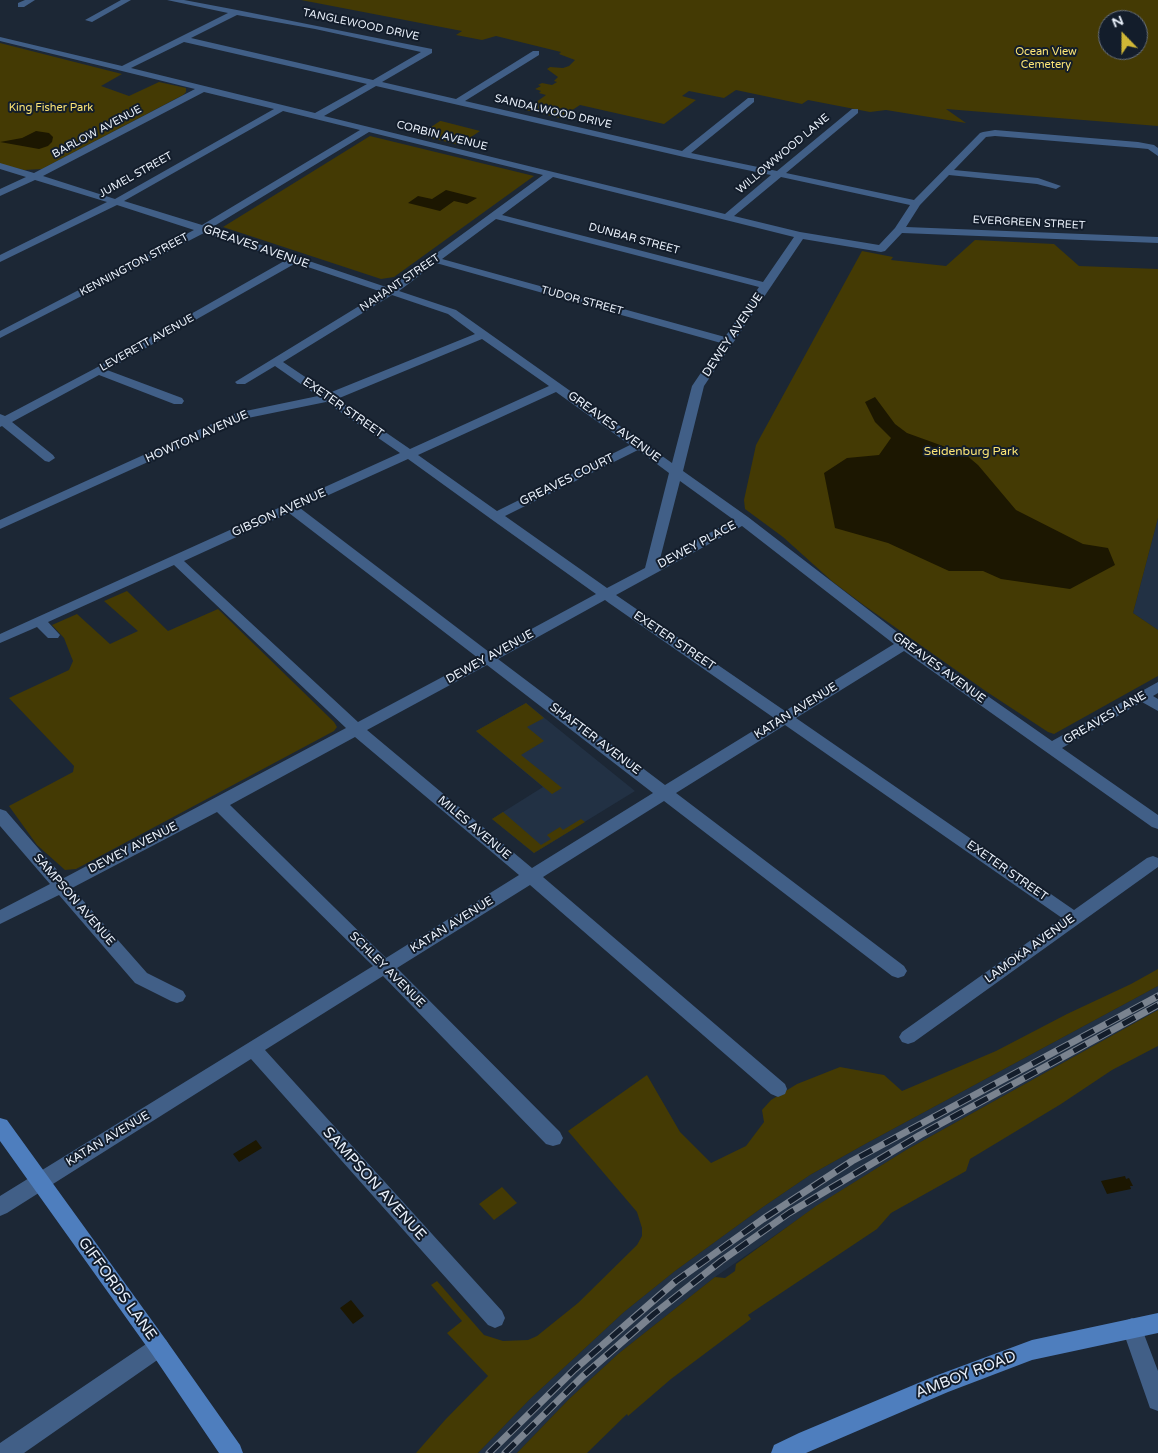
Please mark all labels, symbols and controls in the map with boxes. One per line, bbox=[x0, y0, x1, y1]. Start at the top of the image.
street label: TANGLEWOOD DRIVE bbox=[302, 6, 420, 44]
north arrow bbox=[1098, 10, 1148, 60]
text: N bbox=[1109, 12, 1126, 32]
park label: Ocean View Cemetery bbox=[1015, 45, 1077, 71]
street label: SANDALWOOD DRIVE bbox=[493, 92, 613, 132]
park label: King Fisher Park bbox=[9, 101, 93, 115]
street label: BARLOW AVENUE bbox=[50, 103, 144, 161]
street label: WILLOWWOOD LANE bbox=[734, 111, 832, 197]
street label: CORBIN AVENUE bbox=[395, 118, 489, 154]
street label: JUMEL STREET bbox=[97, 149, 175, 201]
street label: EVERGREEN STREET bbox=[972, 213, 1086, 233]
street label: DUNBAR STREET bbox=[587, 221, 681, 257]
street label: GREAVES AVENUE bbox=[201, 222, 311, 272]
street label: KENNINGTON STREET bbox=[77, 231, 191, 299]
street label: NAHANT STREET bbox=[358, 251, 442, 315]
street label: TUDOR STREET bbox=[539, 284, 625, 318]
street label: DEWEY AVENUE bbox=[700, 290, 766, 380]
street label: LEVERETT AVENUE bbox=[98, 312, 196, 374]
street label: EXETER STREET bbox=[300, 375, 386, 441]
street label: GREAVES AVENUE bbox=[565, 389, 663, 465]
street label: HOWTON AVENUE bbox=[143, 408, 251, 466]
park label: Seidenburg Park bbox=[924, 445, 1018, 459]
street label: GREAVES COURT bbox=[518, 451, 616, 509]
street label: GIBSON AVENUE bbox=[230, 486, 328, 540]
street label: DEWEY PLACE bbox=[655, 518, 739, 572]
street label: EXETER STREET bbox=[630, 608, 718, 674]
street label: DEWEY AVENUE bbox=[444, 627, 536, 687]
street label: GREAVES AVENUE bbox=[890, 630, 988, 706]
street label: KATAN AVENUE bbox=[752, 680, 840, 742]
street label: GREAVES LANE bbox=[1061, 688, 1149, 748]
street label: SHAFTER AVENUE bbox=[547, 700, 643, 778]
street label: MILES AVENUE bbox=[435, 793, 513, 863]
street label: DEWEY AVENUE bbox=[86, 819, 180, 877]
street label: EXETER STREET bbox=[964, 838, 1050, 904]
street label: SAMPSON AVENUE bbox=[30, 851, 118, 949]
street label: KATAN AVENUE bbox=[408, 894, 496, 956]
street label: LAMOKA AVENUE bbox=[982, 912, 1078, 986]
street label: SCHLEY AVENUE bbox=[346, 929, 428, 1011]
street label: KATAN AVENUE bbox=[64, 1108, 152, 1170]
street label: SAMPSON AVENUE bbox=[319, 1124, 429, 1244]
street label: GIFFORDS LANE bbox=[74, 1234, 160, 1344]
street label: AMBOY ROAD bbox=[913, 1348, 1019, 1402]

